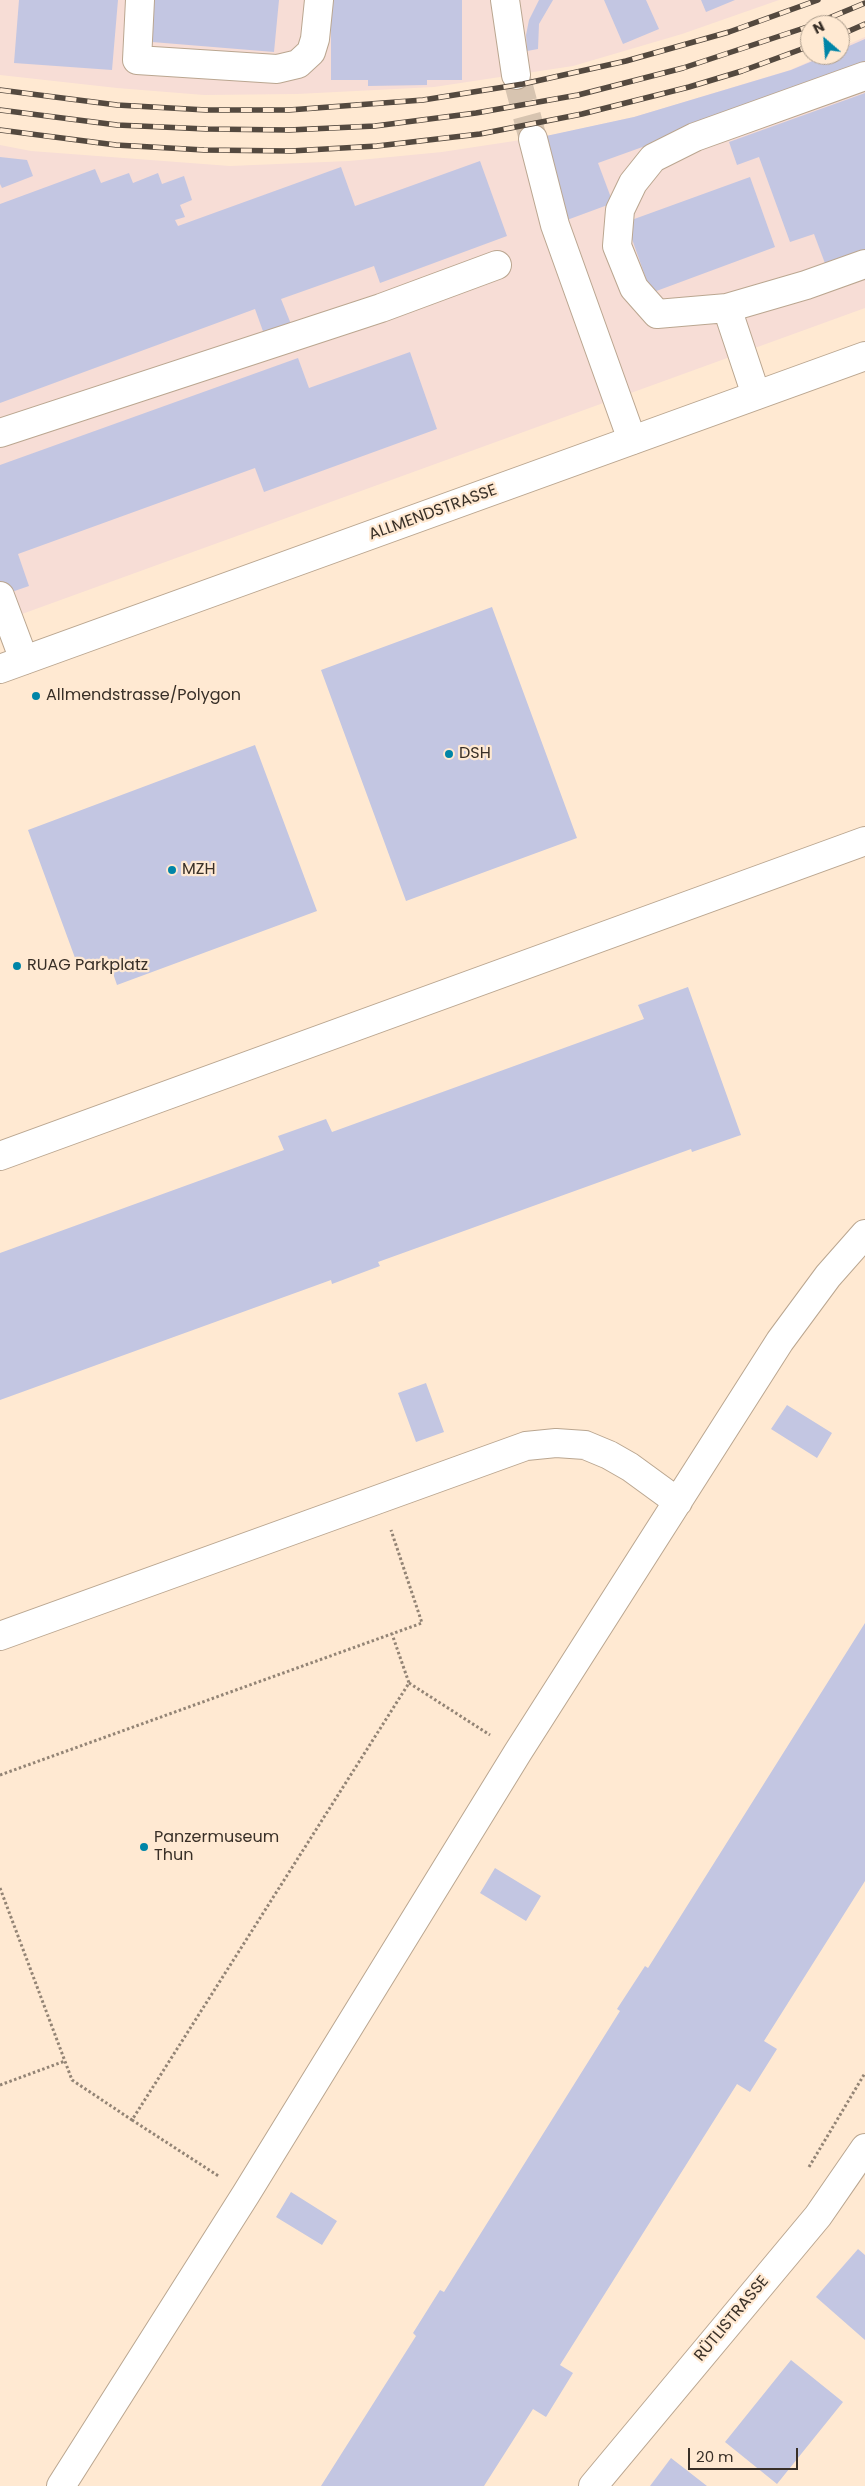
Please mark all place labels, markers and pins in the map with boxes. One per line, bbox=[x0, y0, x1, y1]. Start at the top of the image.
place label: Allmendstrasse/Polygon bbox=[46, 686, 241, 706]
marker: Allmendstrasse/Polygon bbox=[30, 690, 42, 702]
place label: DSH bbox=[459, 744, 491, 764]
marker: DSH bbox=[443, 748, 455, 760]
place label: MZH bbox=[182, 860, 216, 880]
marker: MZH bbox=[166, 864, 178, 876]
place label: RUAG Parkplatz bbox=[27, 956, 148, 976]
marker: RUAG Parkplatz bbox=[11, 960, 23, 972]
place label: Panzermuseum Thun bbox=[154, 1828, 279, 1866]
marker: Panzermuseum Thun bbox=[138, 1841, 150, 1853]

